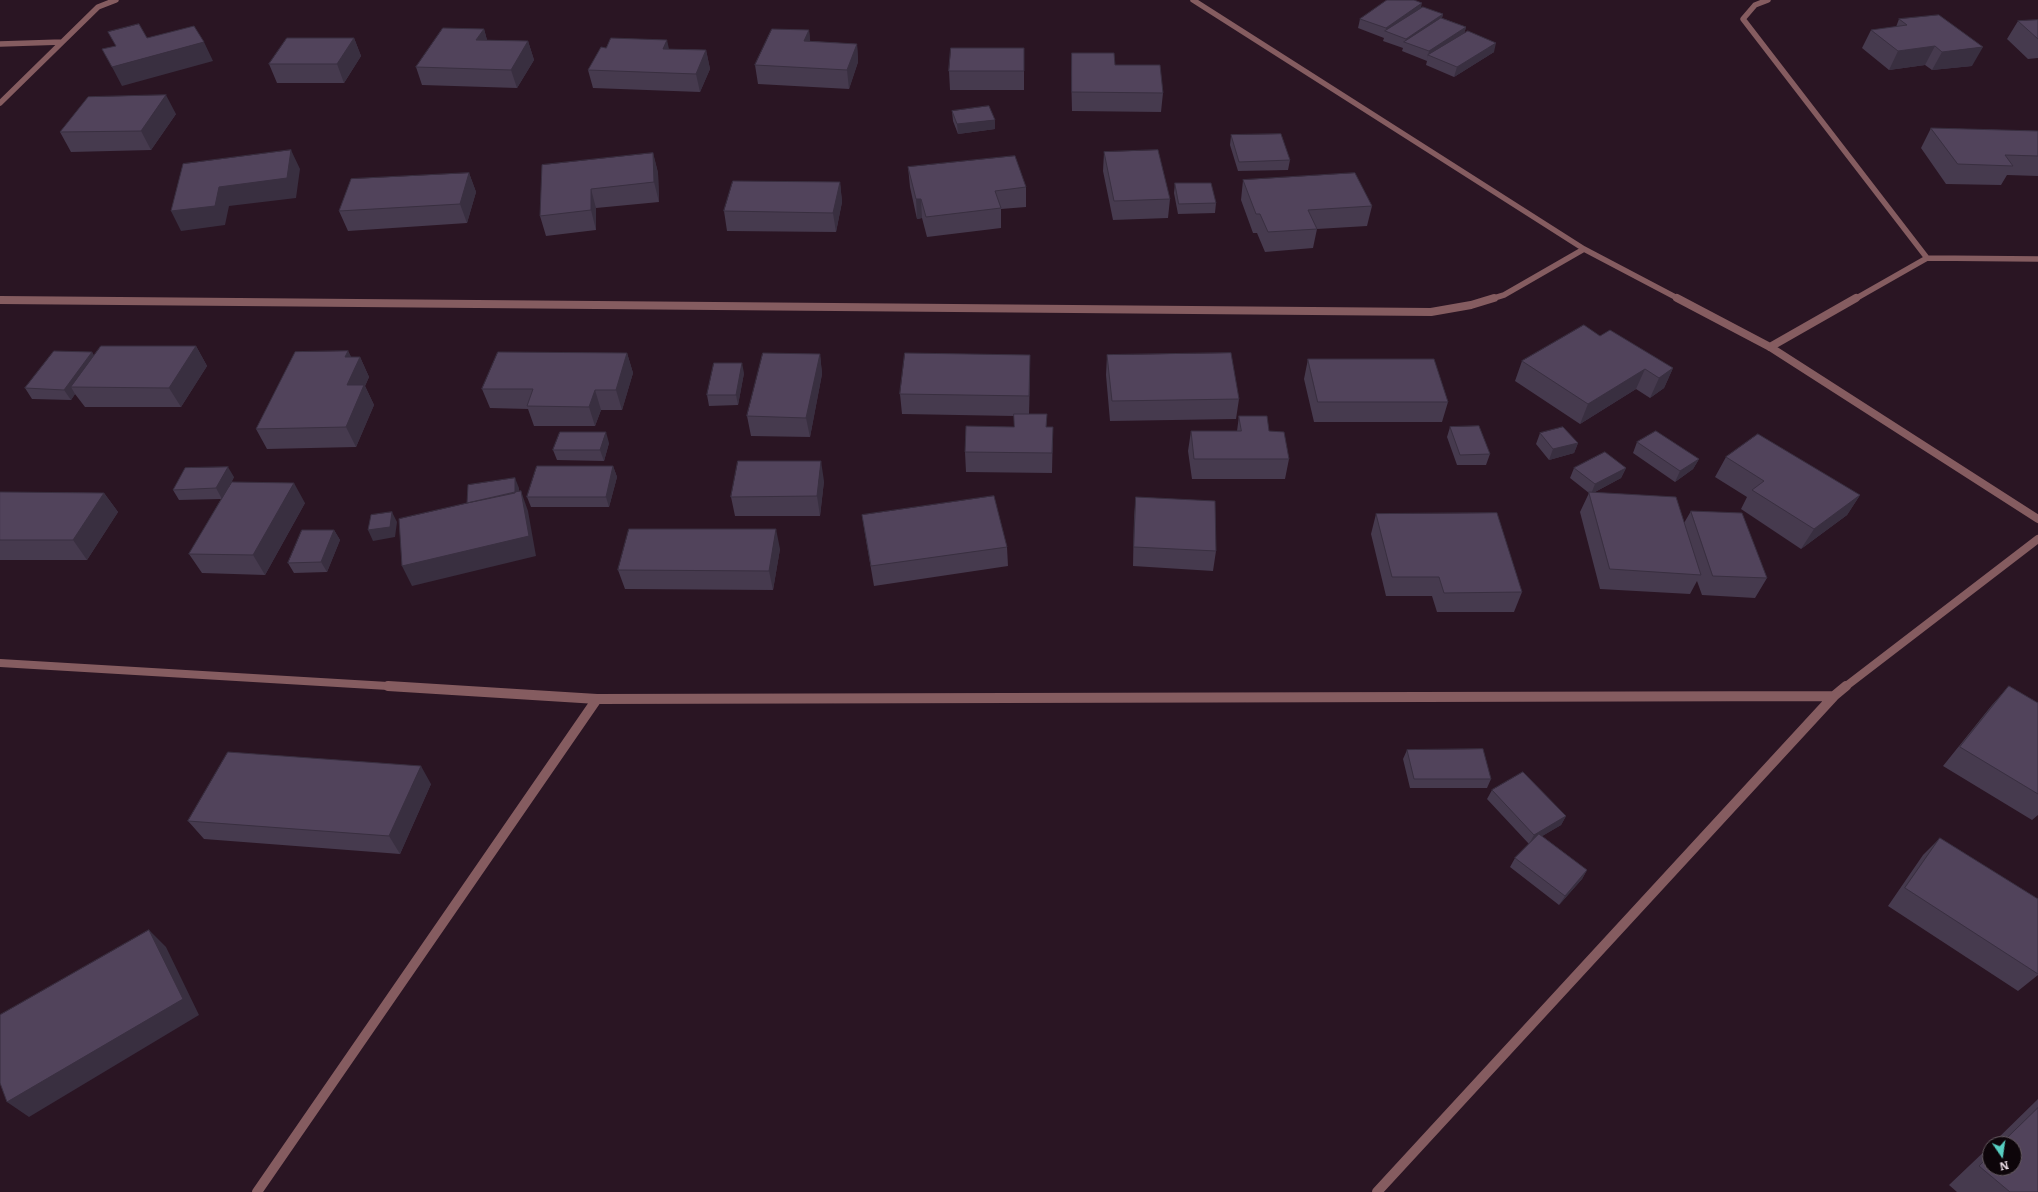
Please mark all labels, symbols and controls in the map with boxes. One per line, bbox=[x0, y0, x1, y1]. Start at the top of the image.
north arrow bbox=[1982, 1136, 2022, 1176]
text: N bbox=[1998, 1158, 2011, 1176]

